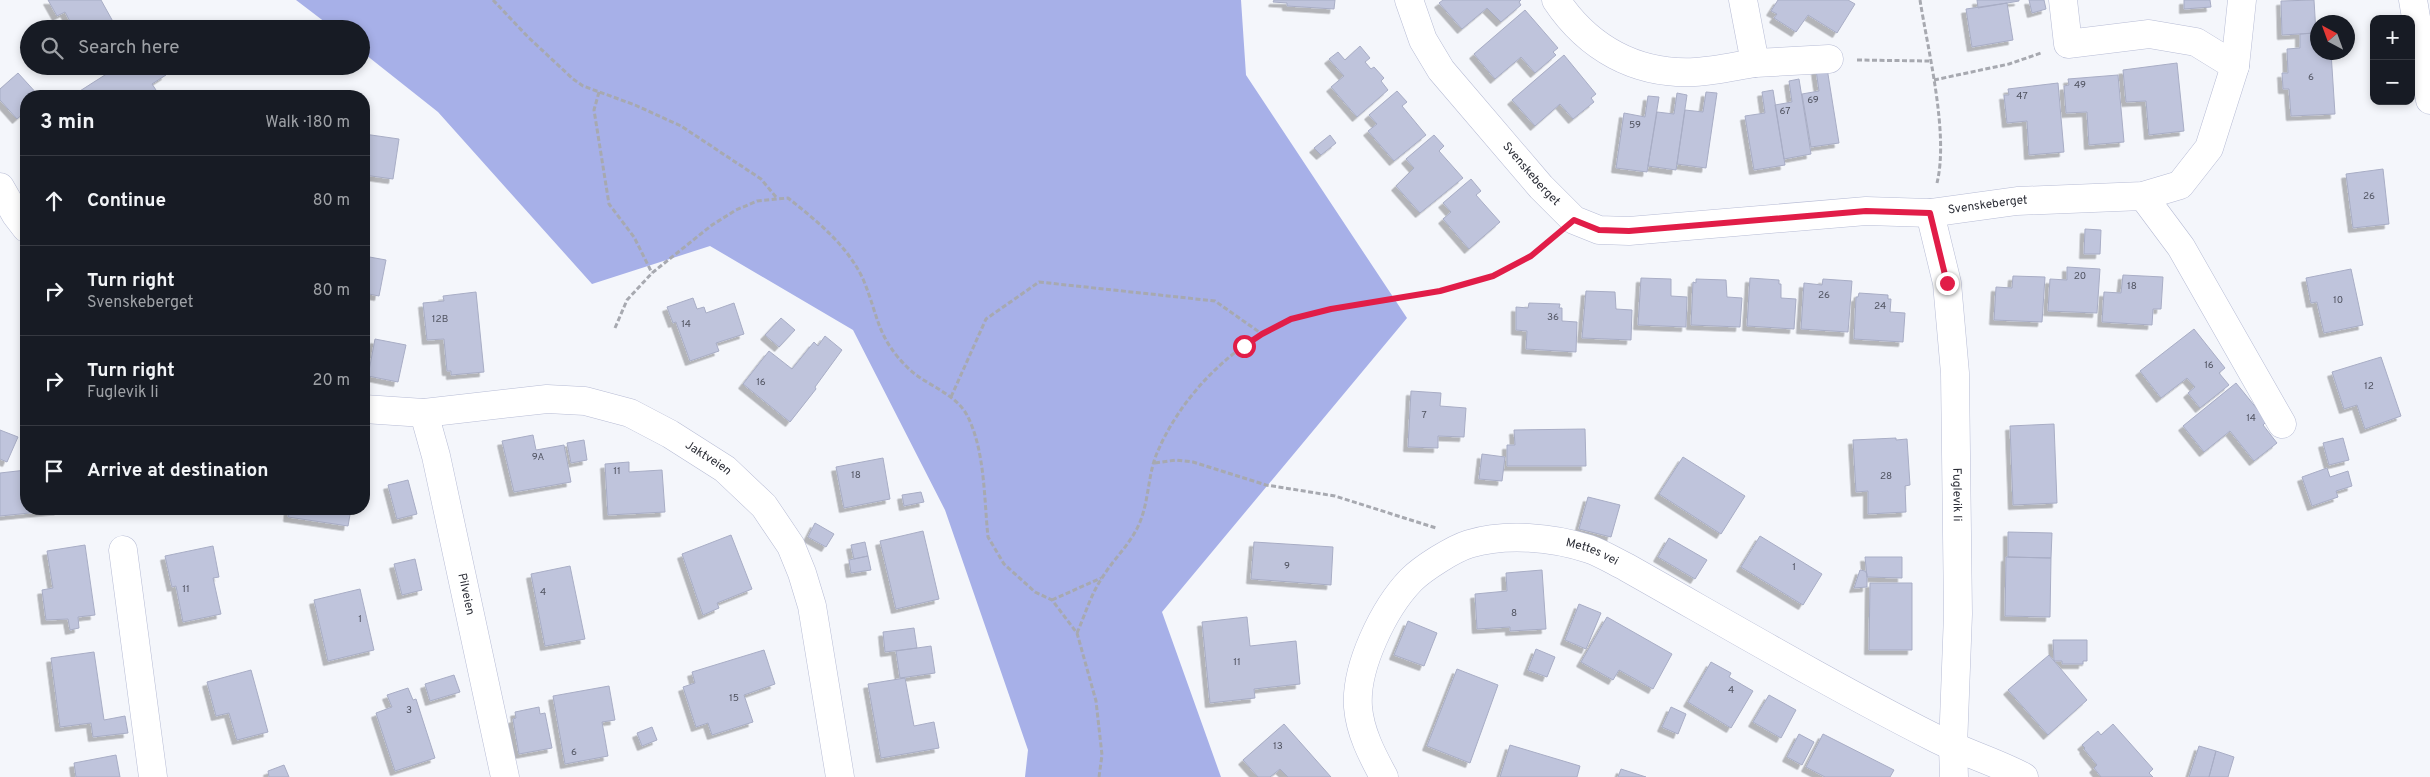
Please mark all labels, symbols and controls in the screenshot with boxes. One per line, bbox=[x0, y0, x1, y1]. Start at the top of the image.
north arrow bbox=[2310, 15, 2355, 60]
map controls bbox=[2370, 15, 2415, 105]
button: + bbox=[2370, 15, 2415, 60]
search box bbox=[20, 20, 370, 75]
icon: search bbox=[38, 34, 66, 62]
text: Search here bbox=[78, 36, 180, 60]
button: − bbox=[2370, 60, 2415, 105]
house number: 6 bbox=[2308, 71, 2314, 84]
house number: 49 bbox=[2074, 79, 2086, 92]
house number: 47 bbox=[2016, 90, 2028, 103]
house number: 69 bbox=[1807, 94, 1819, 107]
house number: 67 bbox=[1780, 105, 1791, 118]
text: 3 min bbox=[40, 109, 95, 136]
text: Walk · 180 m bbox=[265, 113, 350, 133]
house number: 59 bbox=[1629, 119, 1641, 132]
street label: Svenskeberget bbox=[1498, 139, 1563, 209]
icon: ahead bbox=[40, 187, 68, 215]
text: Continue bbox=[87, 189, 166, 213]
house number: 26 bbox=[2363, 190, 2375, 203]
text: 80 m bbox=[313, 191, 350, 211]
street label: Svenskeberget bbox=[1947, 193, 2028, 218]
text: Turn right bbox=[87, 269, 175, 293]
house number: 20 bbox=[2074, 270, 2086, 283]
route end bbox=[1936, 272, 1959, 295]
icon: right bbox=[40, 277, 68, 305]
house number: 18 bbox=[2127, 280, 2137, 293]
text: 80 m bbox=[313, 281, 350, 301]
house number: 26 bbox=[1818, 289, 1830, 302]
text: Svenskeberget bbox=[87, 293, 194, 313]
house number: 10 bbox=[2333, 294, 2343, 307]
house number: 24 bbox=[1874, 300, 1886, 313]
house number: 36 bbox=[1547, 311, 1559, 324]
house number: 12B bbox=[432, 313, 448, 326]
house number: 14 bbox=[681, 318, 691, 331]
route start bbox=[1233, 335, 1256, 358]
text: Turn right bbox=[87, 359, 175, 383]
house number: 16 bbox=[2204, 359, 2214, 372]
icon: right bbox=[40, 367, 68, 395]
text: 20 m bbox=[313, 371, 350, 391]
house number: 16 bbox=[756, 376, 766, 389]
house number: 12 bbox=[2364, 380, 2374, 393]
text: Fuglevik li bbox=[87, 383, 159, 403]
house number: 7 bbox=[1421, 409, 1427, 422]
house number: 14 bbox=[2246, 412, 2256, 425]
street label: Jaktveien bbox=[682, 437, 735, 479]
house number: 9A bbox=[532, 451, 544, 464]
icon: arrive bbox=[40, 457, 68, 485]
text: Arrive at destination bbox=[87, 459, 268, 483]
house number: 11 bbox=[613, 465, 621, 478]
street label: Fuglevik li bbox=[1948, 468, 1965, 522]
house number: 18 bbox=[851, 469, 861, 482]
house number: 28 bbox=[1880, 470, 1892, 483]
street label: Mettes vei bbox=[1564, 535, 1621, 570]
house number: 9 bbox=[1284, 560, 1290, 573]
house number: 1 bbox=[1792, 561, 1796, 574]
street label: Pilveien bbox=[453, 572, 478, 617]
house number: 11 bbox=[182, 583, 190, 596]
house number: 4 bbox=[540, 586, 546, 599]
house number: 8 bbox=[1511, 607, 1517, 620]
house number: 1 bbox=[358, 613, 362, 626]
house number: 11 bbox=[1233, 656, 1241, 669]
house number: 4 bbox=[1728, 684, 1734, 697]
house number: 15 bbox=[729, 692, 739, 705]
house number: 3 bbox=[406, 704, 412, 717]
house number: 13 bbox=[1273, 740, 1283, 753]
house number: 6 bbox=[571, 746, 577, 759]

